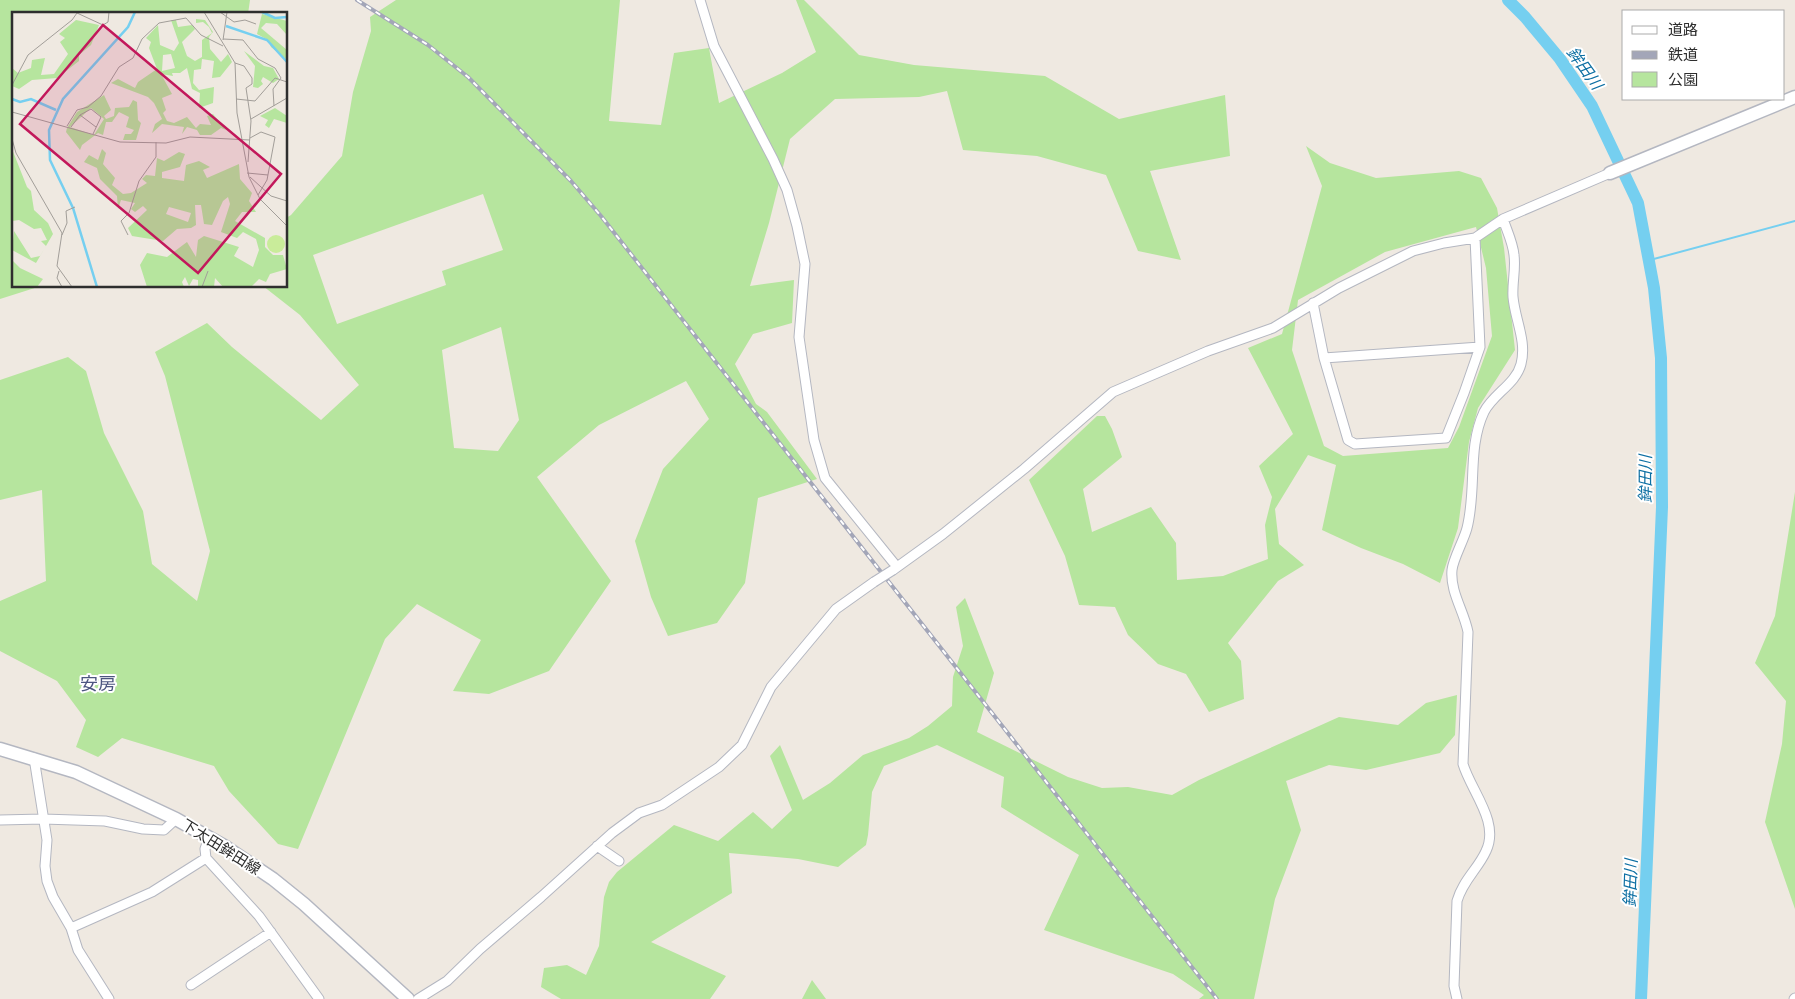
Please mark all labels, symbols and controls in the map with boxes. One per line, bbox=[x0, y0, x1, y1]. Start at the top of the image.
legend bbox=[1622, 10, 1785, 100]
inset map bbox=[12, 12, 288, 288]
text: 道路 bbox=[1668, 20, 1698, 38]
water label: 鉾田川 bbox=[1564, 43, 1608, 94]
text: 鉄道 bbox=[1668, 45, 1698, 63]
text: 公園 bbox=[1668, 70, 1698, 88]
water label: 鉾田川 bbox=[1635, 453, 1654, 503]
district label: 安房 bbox=[80, 672, 116, 694]
street label: 下太田鉾田線 bbox=[179, 815, 264, 878]
water label: 鉾田川 bbox=[1619, 857, 1640, 907]

